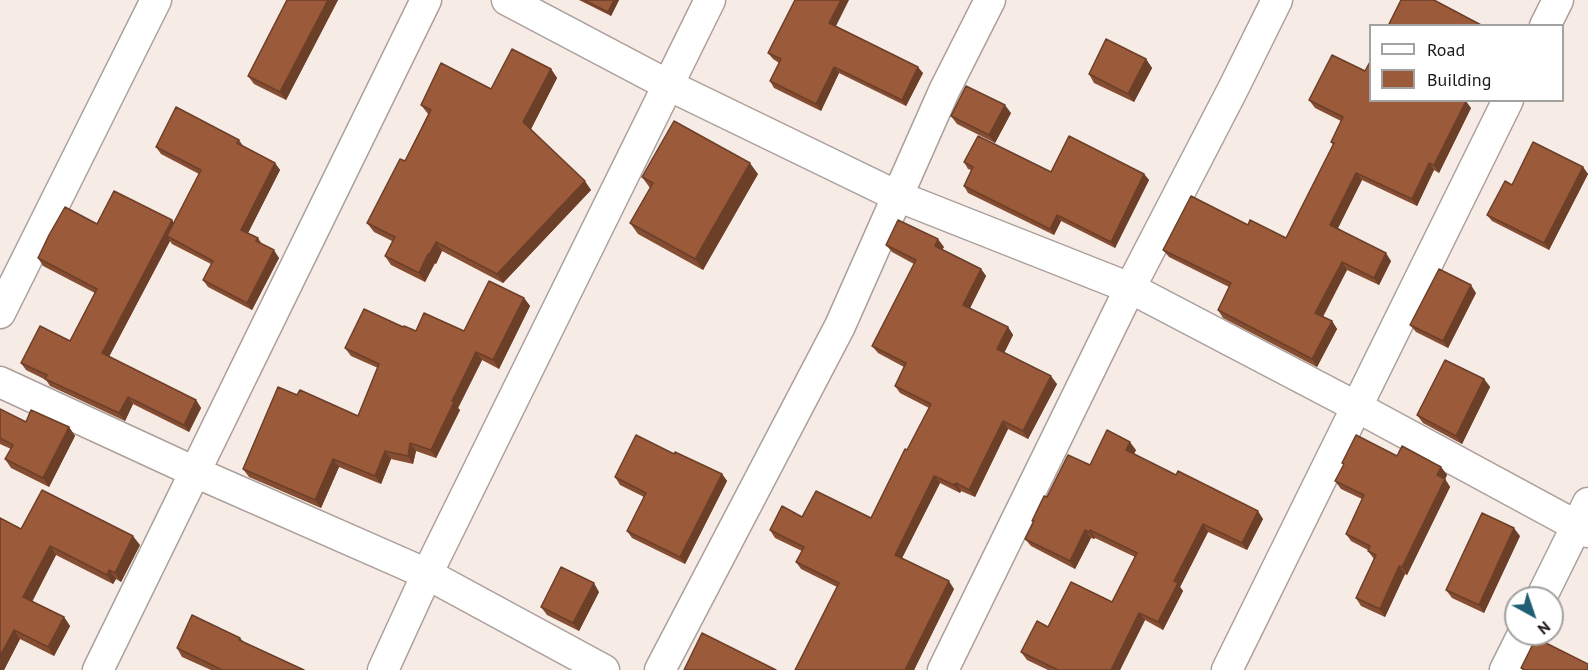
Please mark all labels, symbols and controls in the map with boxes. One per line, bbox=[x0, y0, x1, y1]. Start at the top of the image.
legend bbox=[1369, 24, 1564, 102]
text: Road bbox=[1427, 38, 1465, 61]
text: Building bbox=[1427, 68, 1491, 91]
north arrow bbox=[1504, 586, 1564, 646]
text: N bbox=[1534, 617, 1555, 639]

